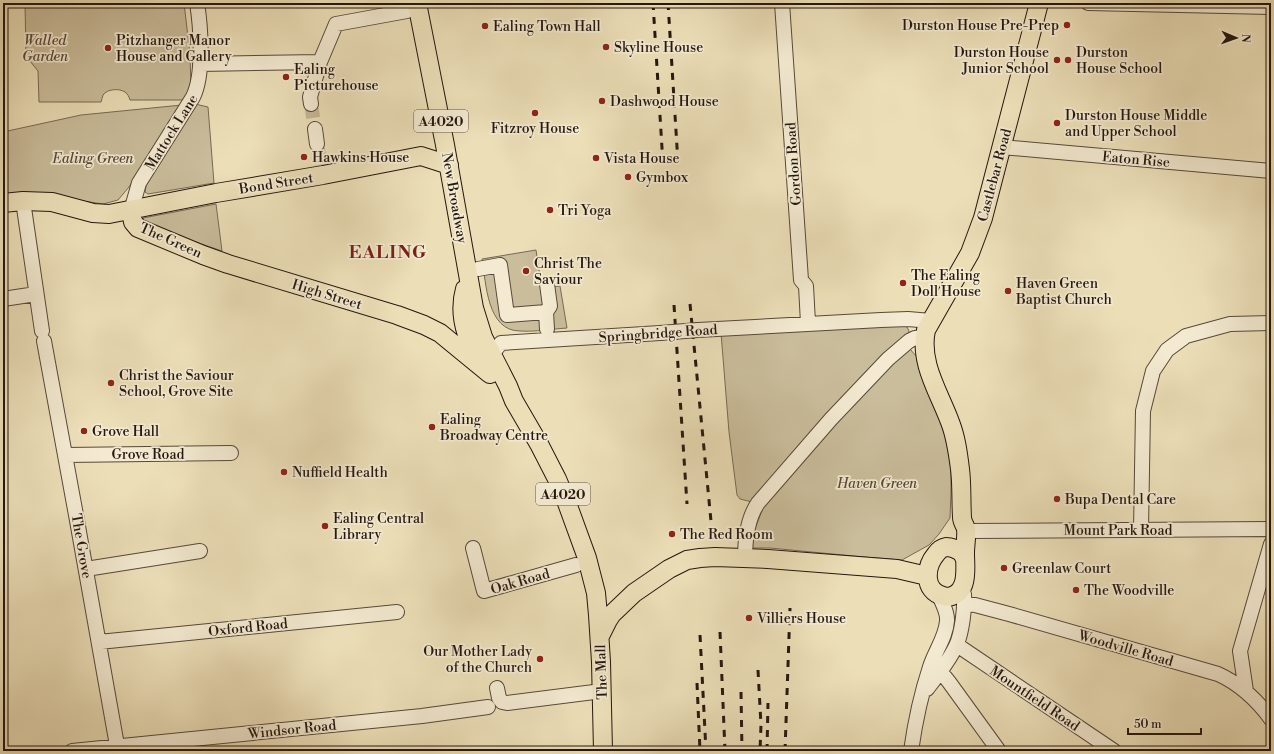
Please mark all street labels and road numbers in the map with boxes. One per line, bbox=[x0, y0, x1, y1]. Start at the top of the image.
street label: Mattock Lane bbox=[141, 91, 202, 174]
road number: A4020 bbox=[414, 110, 468, 132]
street label: Gordon Road bbox=[782, 122, 806, 206]
street label: Castlebar Road bbox=[974, 127, 1016, 224]
street label: Eaton Rise bbox=[1101, 148, 1171, 172]
street label: New Broadway bbox=[437, 151, 471, 245]
street label: Bond Street bbox=[237, 169, 315, 199]
street label: The Green bbox=[136, 219, 205, 263]
street label: High Street bbox=[289, 276, 364, 314]
street label: Springbridge Road bbox=[598, 321, 718, 347]
street label: Grove Road bbox=[112, 446, 185, 464]
road number: A4020 bbox=[536, 483, 590, 505]
street label: The Grove bbox=[66, 512, 96, 580]
street label: Mount Park Road bbox=[1064, 522, 1172, 540]
street label: Oak Road bbox=[489, 565, 552, 599]
street label: Oxford Road bbox=[207, 615, 289, 641]
street label: Woodville Road bbox=[1075, 627, 1175, 671]
street label: The Mall bbox=[592, 644, 612, 700]
street label: Mountfield Road bbox=[986, 662, 1083, 736]
street label: Windsor Road bbox=[246, 716, 337, 744]

